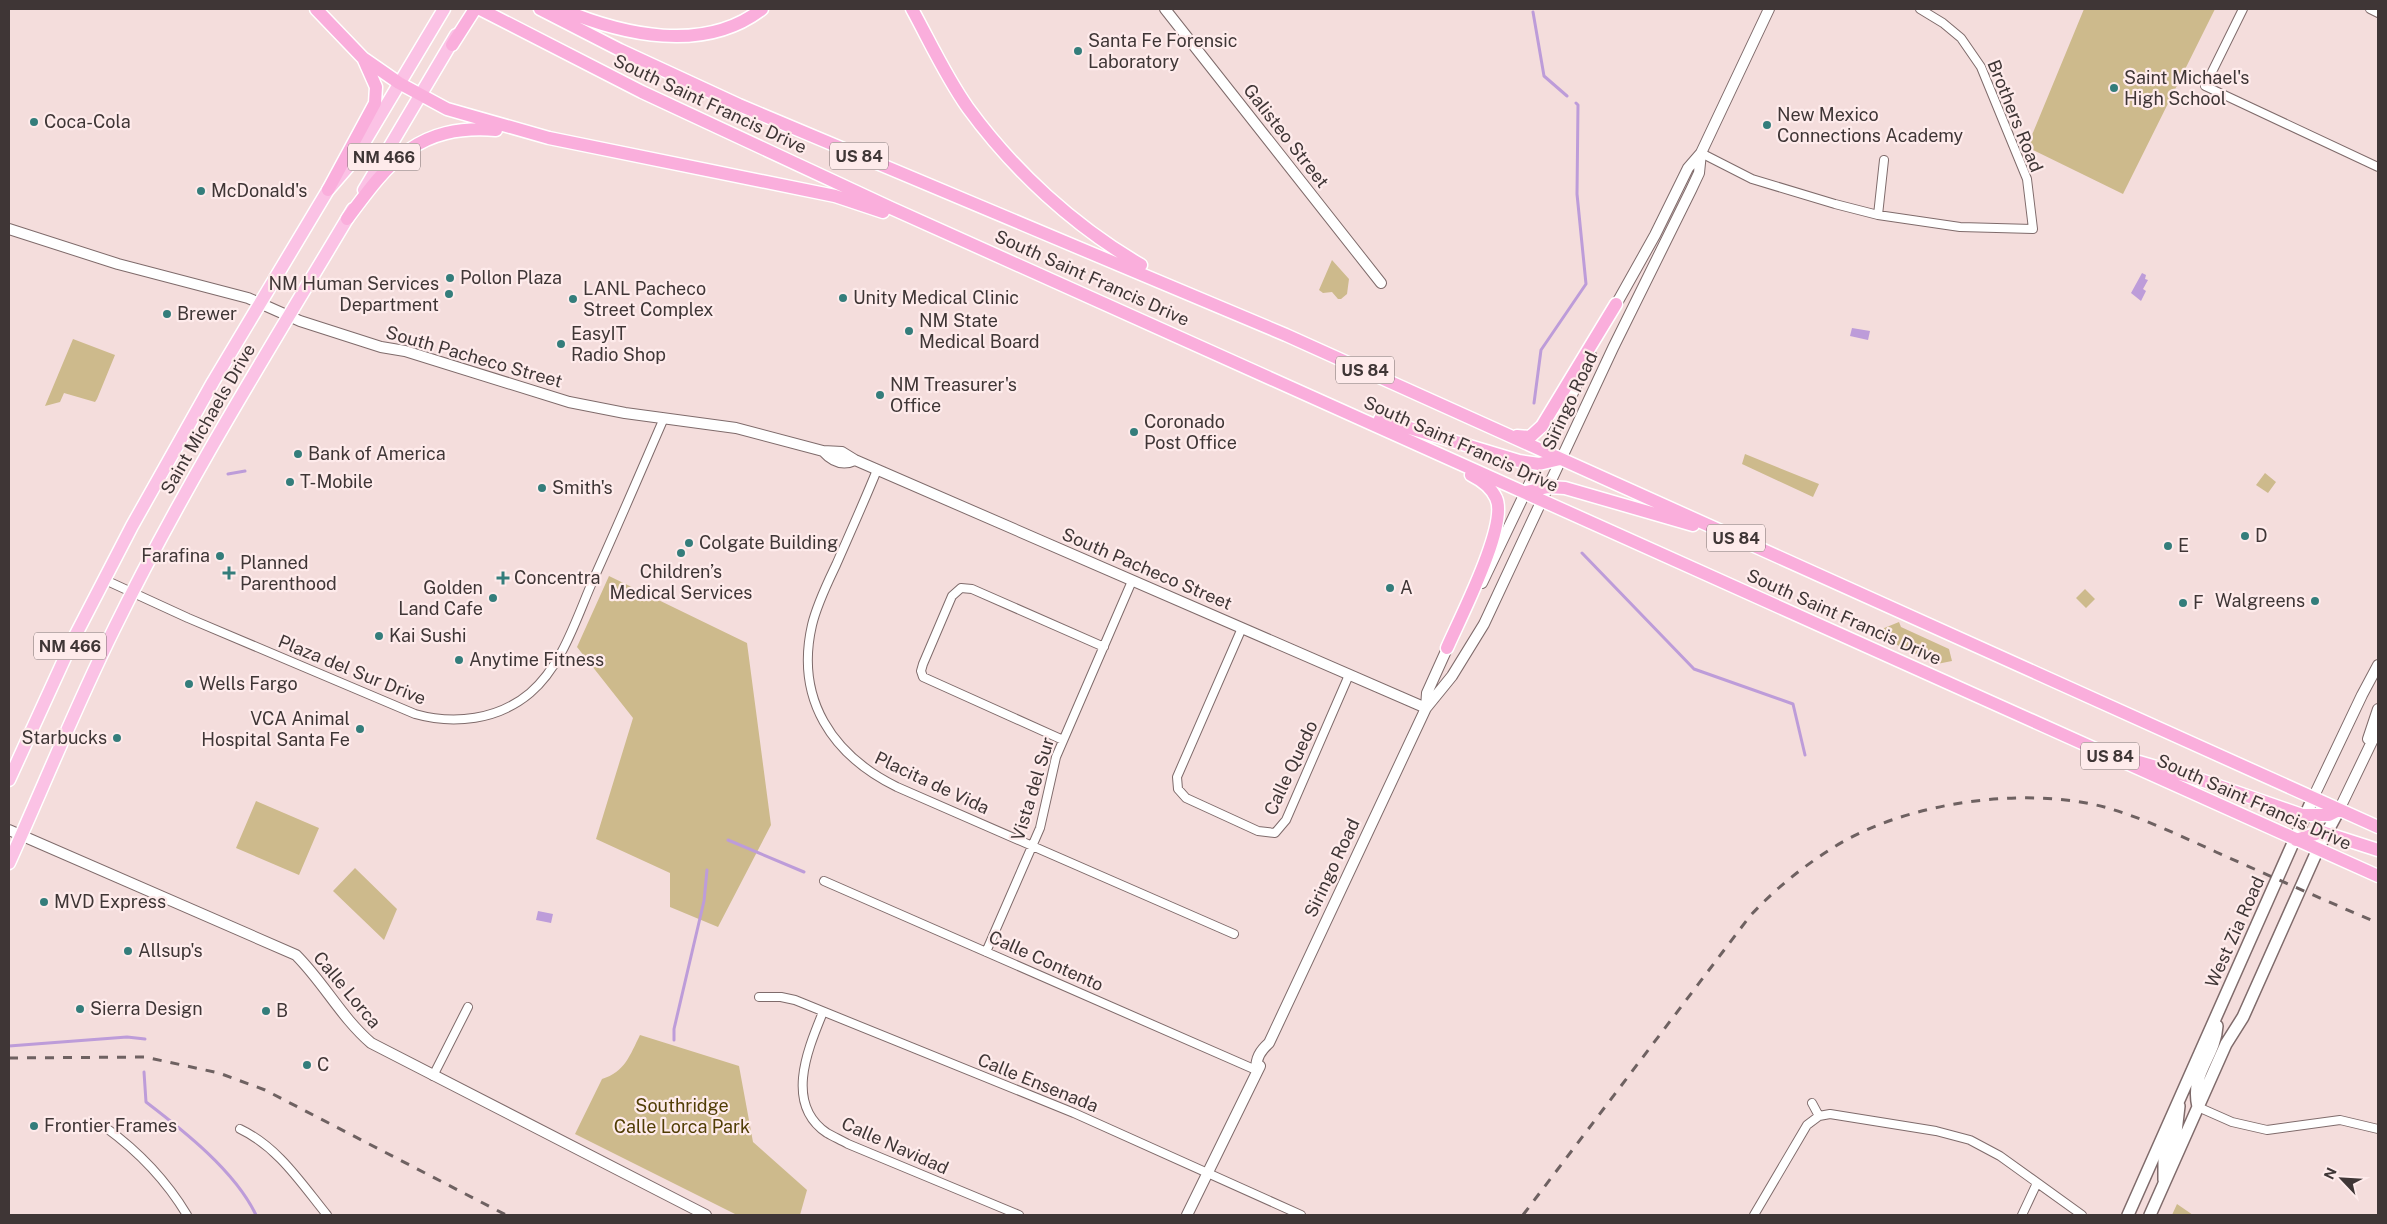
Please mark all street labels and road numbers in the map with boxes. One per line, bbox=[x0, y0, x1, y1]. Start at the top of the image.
street label: South Saint Francis Drive bbox=[610, 50, 810, 158]
street label: Brothers Road bbox=[1983, 57, 2048, 175]
street label: Galisteo Street bbox=[1239, 80, 1333, 192]
road number: US 84 bbox=[830, 142, 888, 170]
road number: NM 466 bbox=[348, 144, 420, 170]
street label: South Saint Francis Drive bbox=[992, 225, 1193, 330]
street label: South Pacheco Street bbox=[383, 321, 565, 392]
street label: Saint Michaels Drive bbox=[156, 340, 259, 498]
street label: Siringo Road bbox=[1538, 348, 1602, 454]
road number: US 84 bbox=[1336, 356, 1394, 384]
street label: South Saint Francis Drive bbox=[1361, 391, 1562, 496]
street label: South Pacheco Street bbox=[1059, 523, 1235, 614]
road number: US 84 bbox=[1707, 524, 1765, 552]
street label: South Saint Francis Drive bbox=[1744, 564, 1945, 669]
street label: Plaza del Sur Drive bbox=[275, 630, 429, 709]
road number: NM 466 bbox=[34, 632, 106, 659]
street label: Calle Quedo bbox=[1260, 717, 1322, 818]
street label: Vista del Sur bbox=[1007, 735, 1058, 843]
road number: US 84 bbox=[2081, 742, 2139, 769]
street label: Placita de Vida bbox=[872, 747, 993, 818]
street label: South Saint Francis Drive bbox=[2154, 749, 2355, 854]
street label: Siringo Road bbox=[1300, 815, 1364, 921]
street label: West Zia Road bbox=[2201, 873, 2268, 991]
street label: Calle Contento bbox=[986, 926, 1107, 995]
street label: Calle Lorca bbox=[309, 947, 386, 1032]
street label: Calle Ensenada bbox=[975, 1049, 1102, 1116]
street label: Calle Navidad bbox=[838, 1113, 952, 1179]

